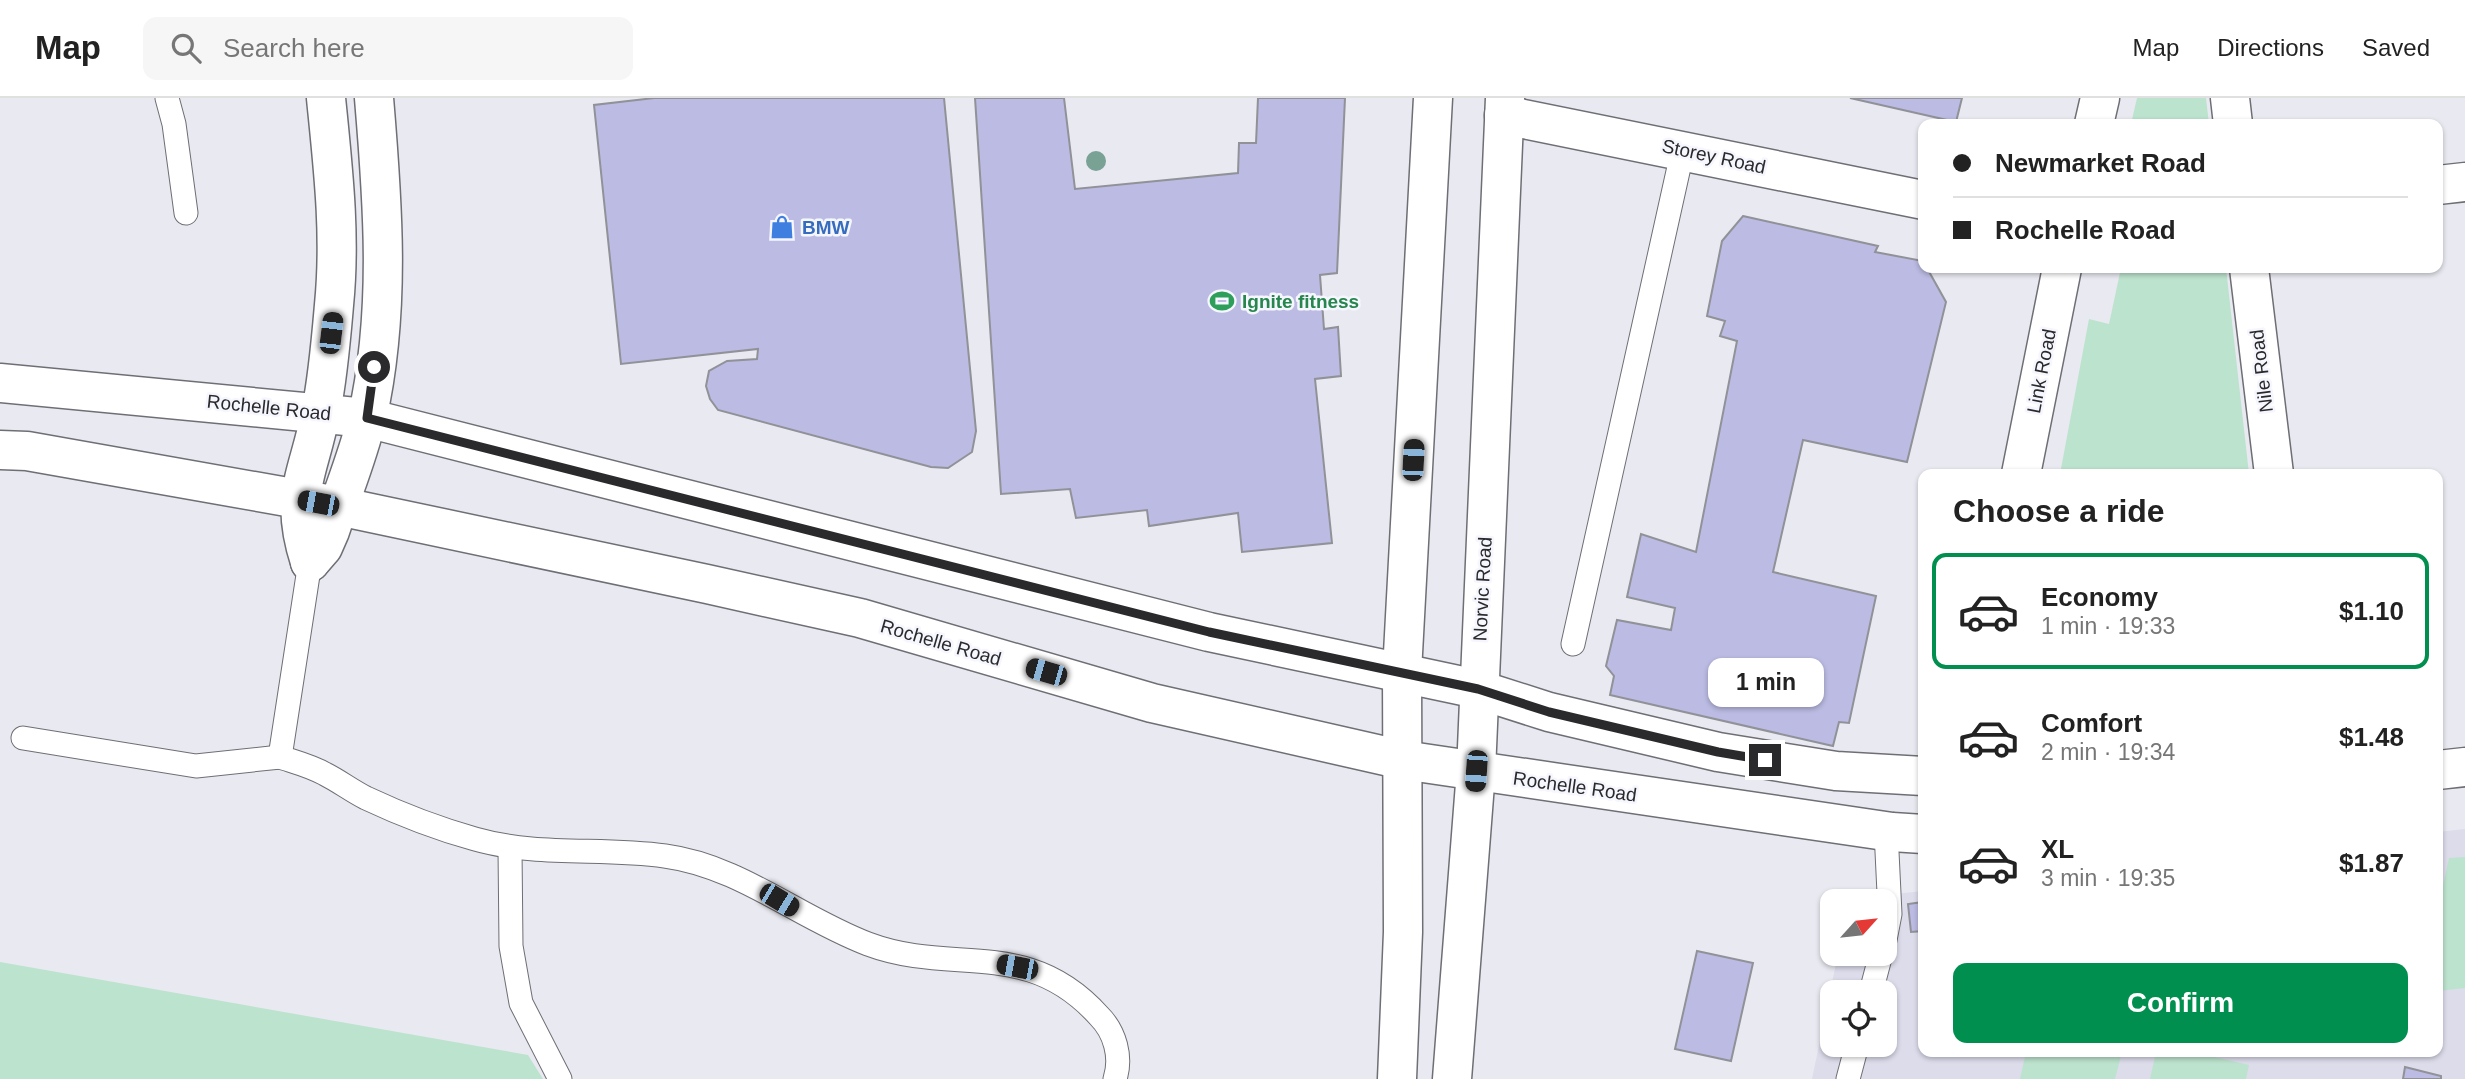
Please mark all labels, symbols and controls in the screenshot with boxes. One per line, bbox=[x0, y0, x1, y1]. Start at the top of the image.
search box bbox=[143, 17, 633, 80]
text: Map bbox=[35, 29, 101, 66]
icon: search bbox=[167, 29, 205, 67]
text: Search here bbox=[223, 33, 365, 63]
text: Map bbox=[2133, 34, 2179, 61]
text: Directions bbox=[2217, 34, 2324, 61]
text: Saved bbox=[2362, 34, 2430, 61]
street label: Storey Road bbox=[1660, 135, 1768, 178]
text: Newmarket Road bbox=[1995, 148, 2206, 178]
shop icon: BMW bbox=[768, 213, 796, 241]
text: Rochelle Road bbox=[1995, 215, 2176, 245]
place label: BMW bbox=[802, 217, 850, 238]
sports icon: Ignite fitness bbox=[1208, 287, 1236, 315]
place label: Ignite fitness bbox=[1242, 291, 1359, 312]
car bbox=[319, 311, 344, 355]
street label: Link Road bbox=[2023, 327, 2060, 415]
street label: Nile Road bbox=[2246, 328, 2277, 414]
route start bbox=[358, 351, 390, 383]
street label: Rochelle Road bbox=[206, 391, 332, 424]
car bbox=[1402, 438, 1425, 482]
car bbox=[296, 489, 341, 517]
text: Choose a ride bbox=[1953, 493, 2165, 529]
street label: Norvic Road bbox=[1469, 536, 1496, 642]
icon: car bbox=[1957, 580, 2020, 643]
text: Economy bbox=[2041, 582, 2158, 612]
text: $1.10 bbox=[2339, 596, 2404, 626]
text: 1 min · 19:33 bbox=[2041, 613, 2175, 639]
street label: Rochelle Road bbox=[878, 615, 1004, 670]
car bbox=[1023, 656, 1070, 688]
callout: 1 min bbox=[1707, 658, 1823, 708]
text: 1 min bbox=[1736, 669, 1796, 695]
icon: car bbox=[1957, 706, 2020, 769]
text: Comfort bbox=[2041, 708, 2142, 738]
text: $1.48 bbox=[2339, 722, 2404, 752]
text: 2 min · 19:34 bbox=[2041, 739, 2175, 765]
route end bbox=[1749, 744, 1781, 776]
car bbox=[1465, 749, 1488, 793]
street label: Rochelle Road bbox=[1512, 767, 1638, 806]
icon: car bbox=[1957, 832, 2020, 895]
text: XL bbox=[2041, 834, 2074, 864]
text: $1.87 bbox=[2339, 848, 2404, 878]
text: 3 min · 19:35 bbox=[2041, 865, 2175, 891]
car bbox=[756, 880, 803, 920]
north arrow bbox=[1820, 889, 1897, 966]
map controls bbox=[1820, 889, 1897, 1057]
car bbox=[995, 953, 1040, 981]
button: Confirm bbox=[1953, 963, 2408, 1043]
button: locate bbox=[1820, 980, 1897, 1057]

